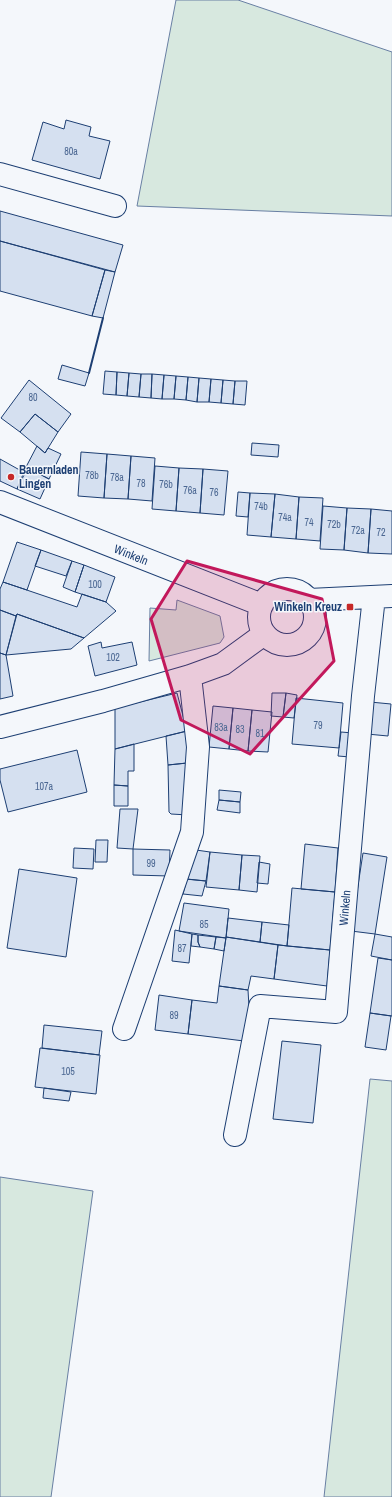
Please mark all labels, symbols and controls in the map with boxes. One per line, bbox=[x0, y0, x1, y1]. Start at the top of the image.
house number: 80a bbox=[64, 145, 78, 158]
house number: 80 bbox=[28, 391, 38, 404]
place label: Bauernladen Lingen bbox=[19, 462, 79, 492]
house number: 78b bbox=[85, 469, 99, 482]
house number: 78a bbox=[110, 471, 124, 484]
marker: Bauernladen Lingen bbox=[6, 472, 16, 482]
house number: 78 bbox=[136, 477, 146, 490]
house number: 76b bbox=[159, 478, 173, 491]
house number: 76a bbox=[183, 484, 197, 497]
house number: 76 bbox=[209, 486, 219, 499]
house number: 74b bbox=[254, 500, 268, 513]
house number: 74a bbox=[278, 511, 292, 524]
house number: 74 bbox=[304, 516, 314, 529]
house number: 72b bbox=[327, 518, 341, 531]
house number: 72a bbox=[351, 524, 365, 537]
house number: 72 bbox=[376, 526, 386, 539]
street label: Winkeln bbox=[112, 541, 150, 569]
house number: 100 bbox=[88, 578, 102, 591]
place label: Winkeln Kreuz bbox=[274, 599, 342, 615]
marker: Winkeln Kreuz bbox=[345, 602, 355, 612]
house number: 102 bbox=[106, 651, 120, 664]
house number: 79 bbox=[313, 719, 323, 732]
house number: 83a bbox=[214, 721, 228, 734]
house number: 83 bbox=[235, 723, 245, 736]
house number: 81 bbox=[255, 727, 265, 740]
house number: 107a bbox=[35, 780, 54, 793]
house number: 99 bbox=[146, 857, 156, 870]
street label: Winkeln bbox=[335, 890, 355, 926]
house number: 85 bbox=[199, 918, 209, 931]
house number: 87 bbox=[177, 942, 187, 955]
house number: 89 bbox=[169, 1009, 179, 1022]
house number: 105 bbox=[61, 1065, 75, 1078]

